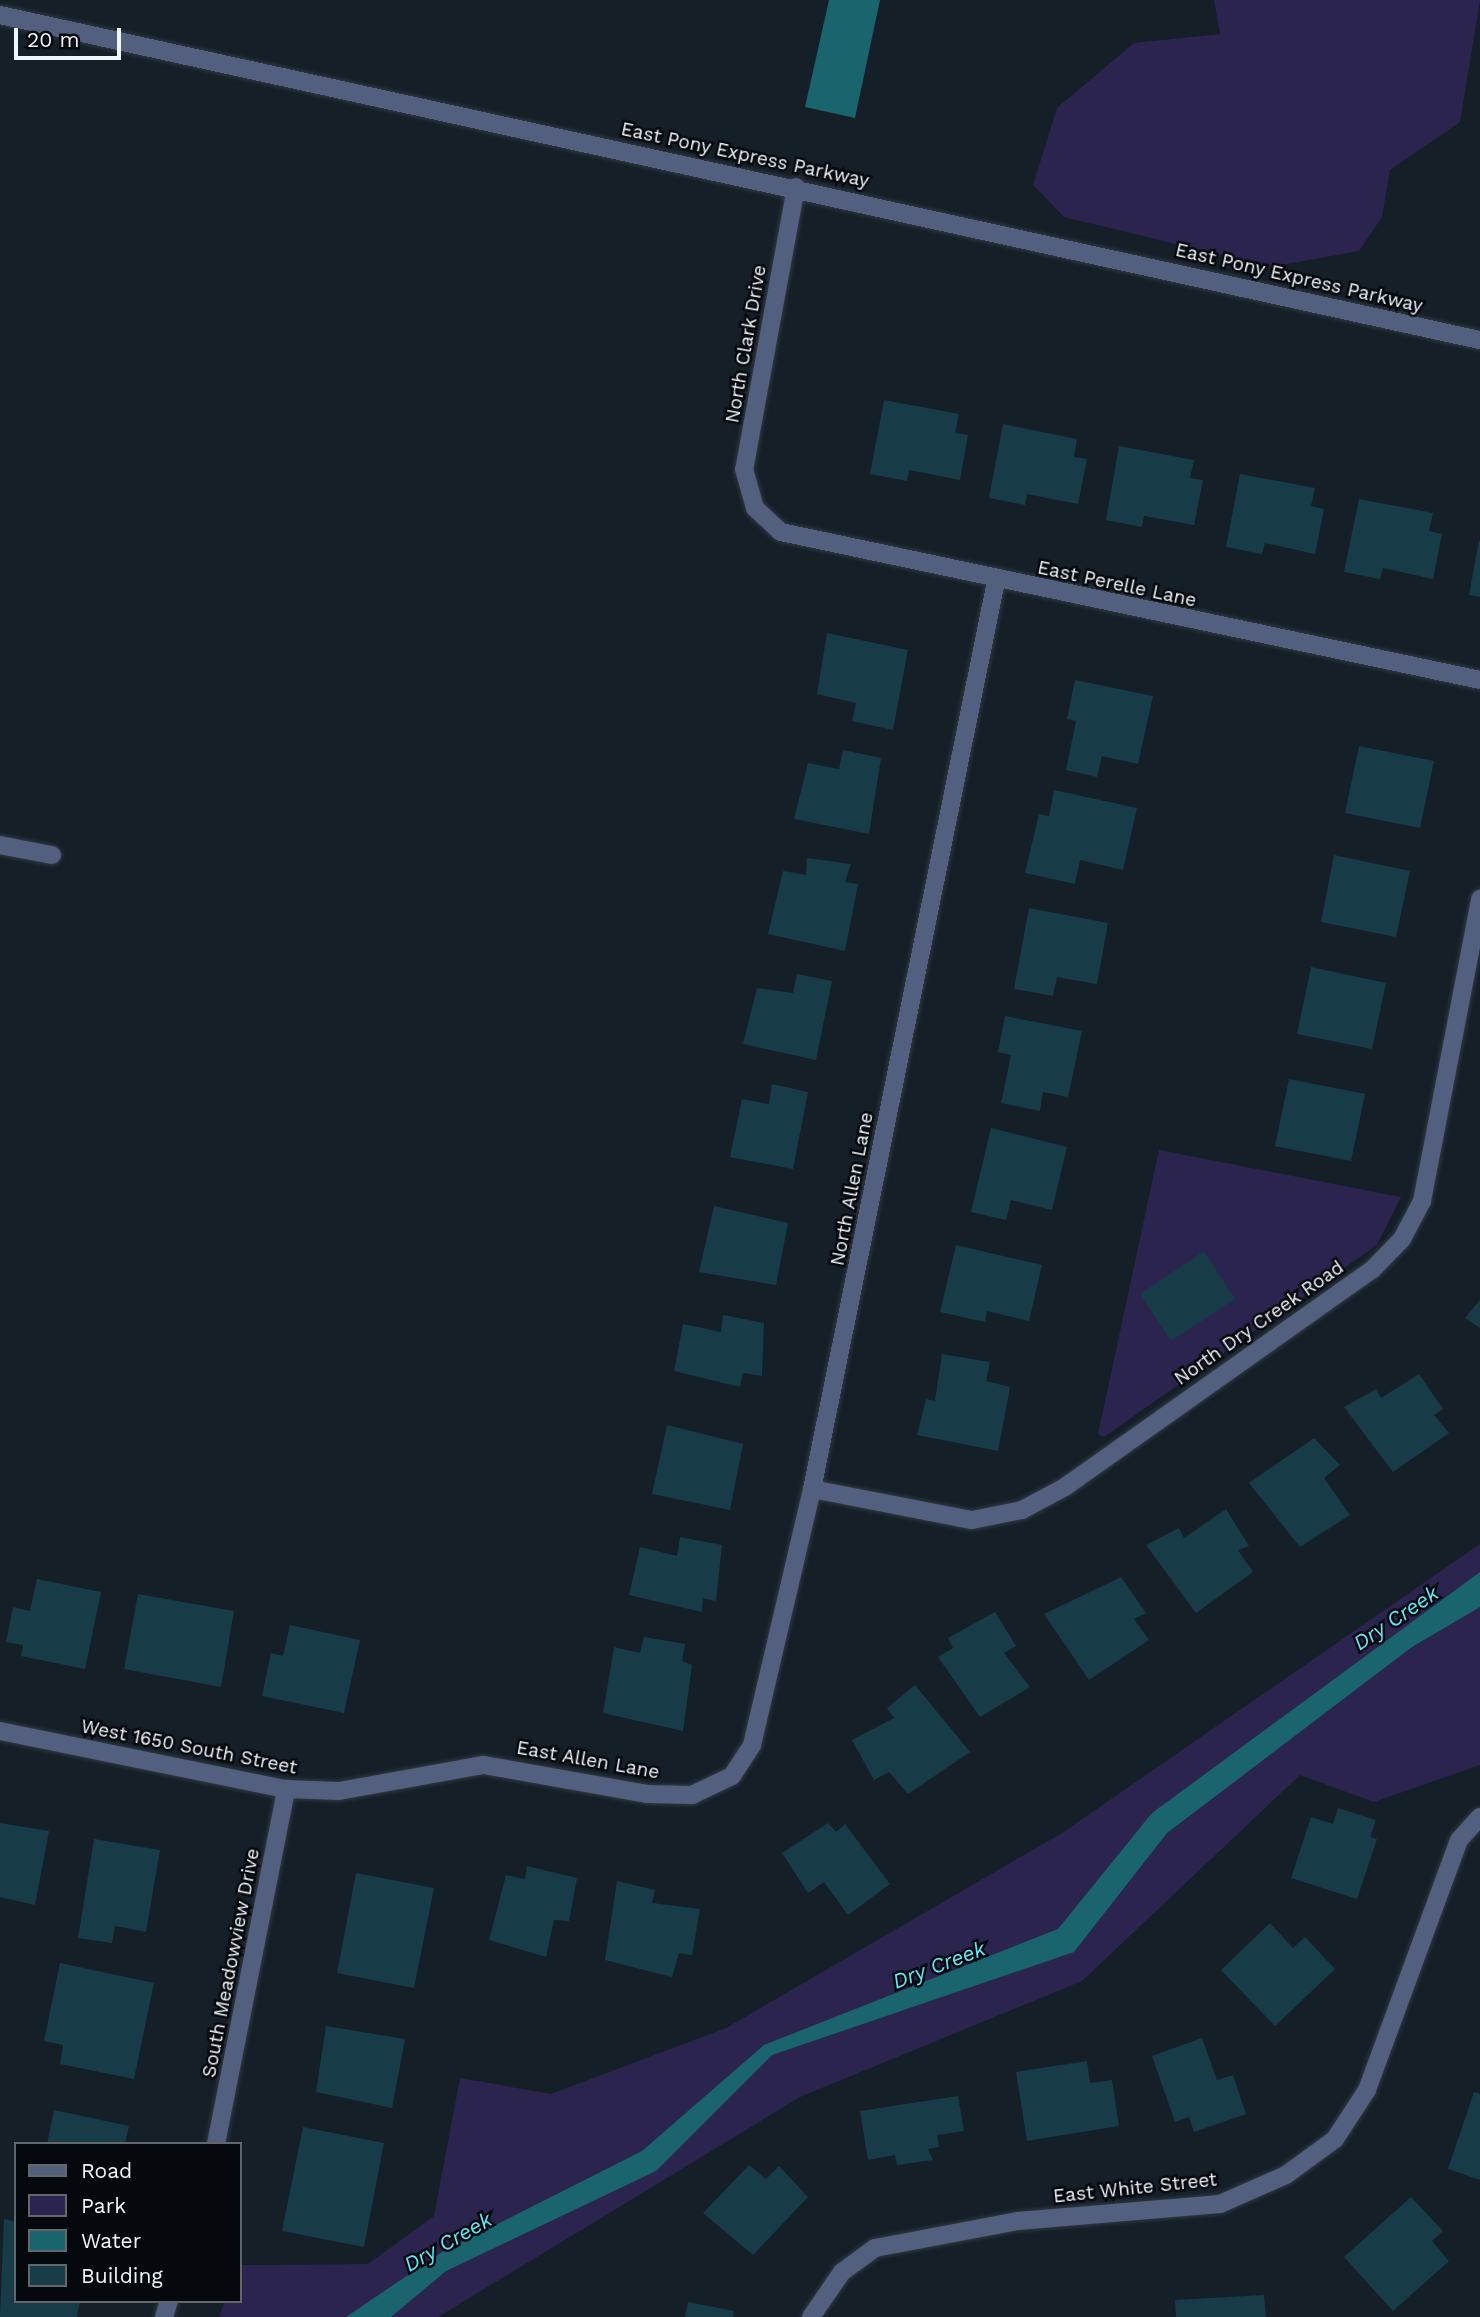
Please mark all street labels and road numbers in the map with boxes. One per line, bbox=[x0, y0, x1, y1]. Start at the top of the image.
street label: East Pony Express Parkway bbox=[619, 117, 871, 193]
street label: East Pony Express Parkway bbox=[1173, 238, 1425, 318]
street label: North Clark Drive bbox=[721, 263, 771, 425]
street label: East Perelle Lane bbox=[1035, 556, 1199, 612]
street label: North Allen Lane bbox=[826, 1110, 878, 1268]
street label: North Dry Creek Road bbox=[1170, 1256, 1348, 1390]
street label: West 1650 South Street bbox=[79, 1715, 299, 1779]
street label: East Allen Lane bbox=[514, 1736, 662, 1784]
street label: South Meadowview Drive bbox=[198, 1846, 264, 2080]
street label: East White Street bbox=[1052, 2168, 1218, 2208]

